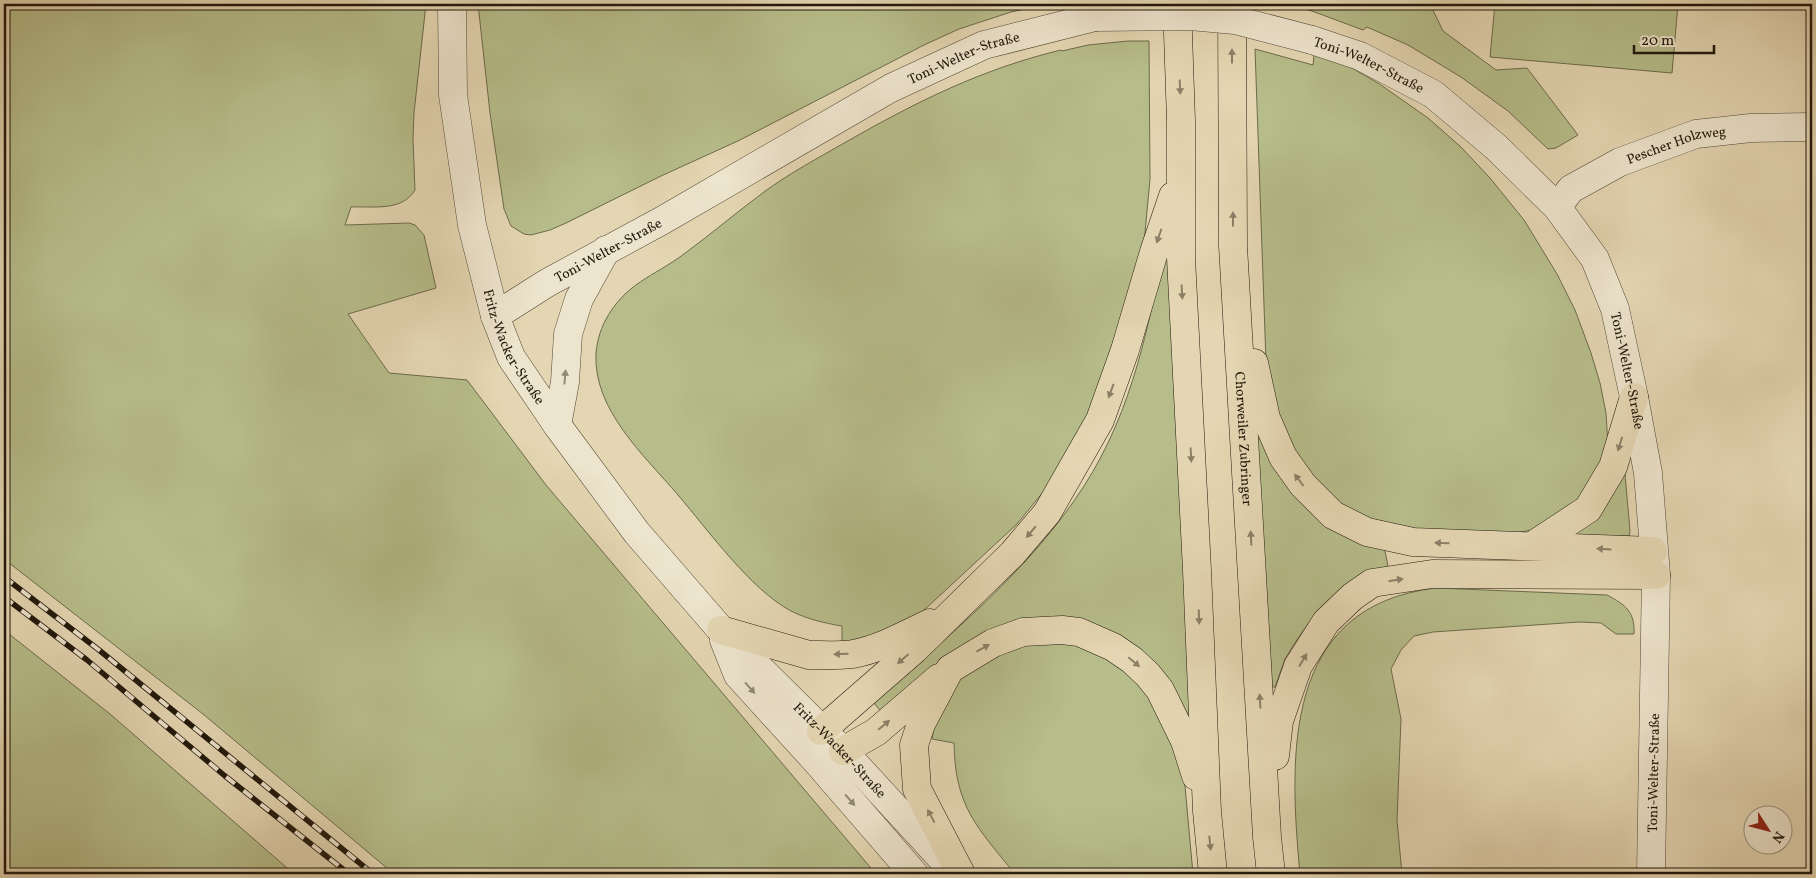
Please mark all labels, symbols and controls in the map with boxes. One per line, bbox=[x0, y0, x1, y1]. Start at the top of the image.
scale bar bbox=[1634, 22, 1714, 54]
street label: Toni-Welter-Straße bbox=[905, 28, 1022, 90]
text: 20 m bbox=[1641, 31, 1674, 52]
street label: Toni-Welter-Straße bbox=[1311, 33, 1427, 99]
one-way arrow bbox=[1228, 48, 1236, 64]
one-way arrow bbox=[1176, 80, 1184, 96]
street label: Pescher Holzweg bbox=[1624, 123, 1727, 170]
one-way arrow bbox=[1229, 211, 1237, 227]
street label: Toni-Welter-Straße bbox=[552, 214, 666, 288]
one-way arrow bbox=[1155, 229, 1163, 244]
one-way arrow bbox=[1179, 285, 1187, 301]
street label: Fritz-Wacker-Straße bbox=[478, 287, 549, 409]
street label: Toni-Welter-Straße bbox=[1605, 310, 1648, 432]
one-way arrow bbox=[561, 369, 569, 385]
street label: Chorweiler Zubringer bbox=[1229, 371, 1256, 507]
one-way arrow bbox=[1106, 384, 1114, 399]
one-way arrow bbox=[1616, 436, 1624, 451]
one-way arrow bbox=[1188, 447, 1196, 463]
one-way arrow bbox=[1294, 474, 1305, 487]
one-way arrow bbox=[1026, 526, 1037, 538]
one-way arrow bbox=[1246, 530, 1254, 546]
one-way arrow bbox=[1434, 538, 1450, 546]
one-way arrow bbox=[1596, 545, 1612, 553]
one-way arrow bbox=[1389, 575, 1405, 583]
one-way arrow bbox=[1195, 609, 1203, 625]
one-way arrow bbox=[976, 644, 990, 652]
one-way arrow bbox=[833, 651, 849, 659]
one-way arrow bbox=[898, 653, 910, 665]
one-way arrow bbox=[1298, 653, 1307, 666]
one-way arrow bbox=[1127, 656, 1139, 668]
one-way arrow bbox=[744, 682, 756, 694]
one-way arrow bbox=[1255, 692, 1263, 708]
street label: Fritz-Wacker-Straße bbox=[788, 699, 890, 803]
street label: Toni-Welter-Straße bbox=[1644, 713, 1665, 833]
one-way arrow bbox=[878, 719, 890, 731]
one-way arrow bbox=[845, 793, 856, 806]
north arrow bbox=[1744, 806, 1794, 856]
one-way arrow bbox=[927, 808, 935, 823]
text: N bbox=[1767, 827, 1788, 846]
one-way arrow bbox=[1206, 835, 1214, 851]

